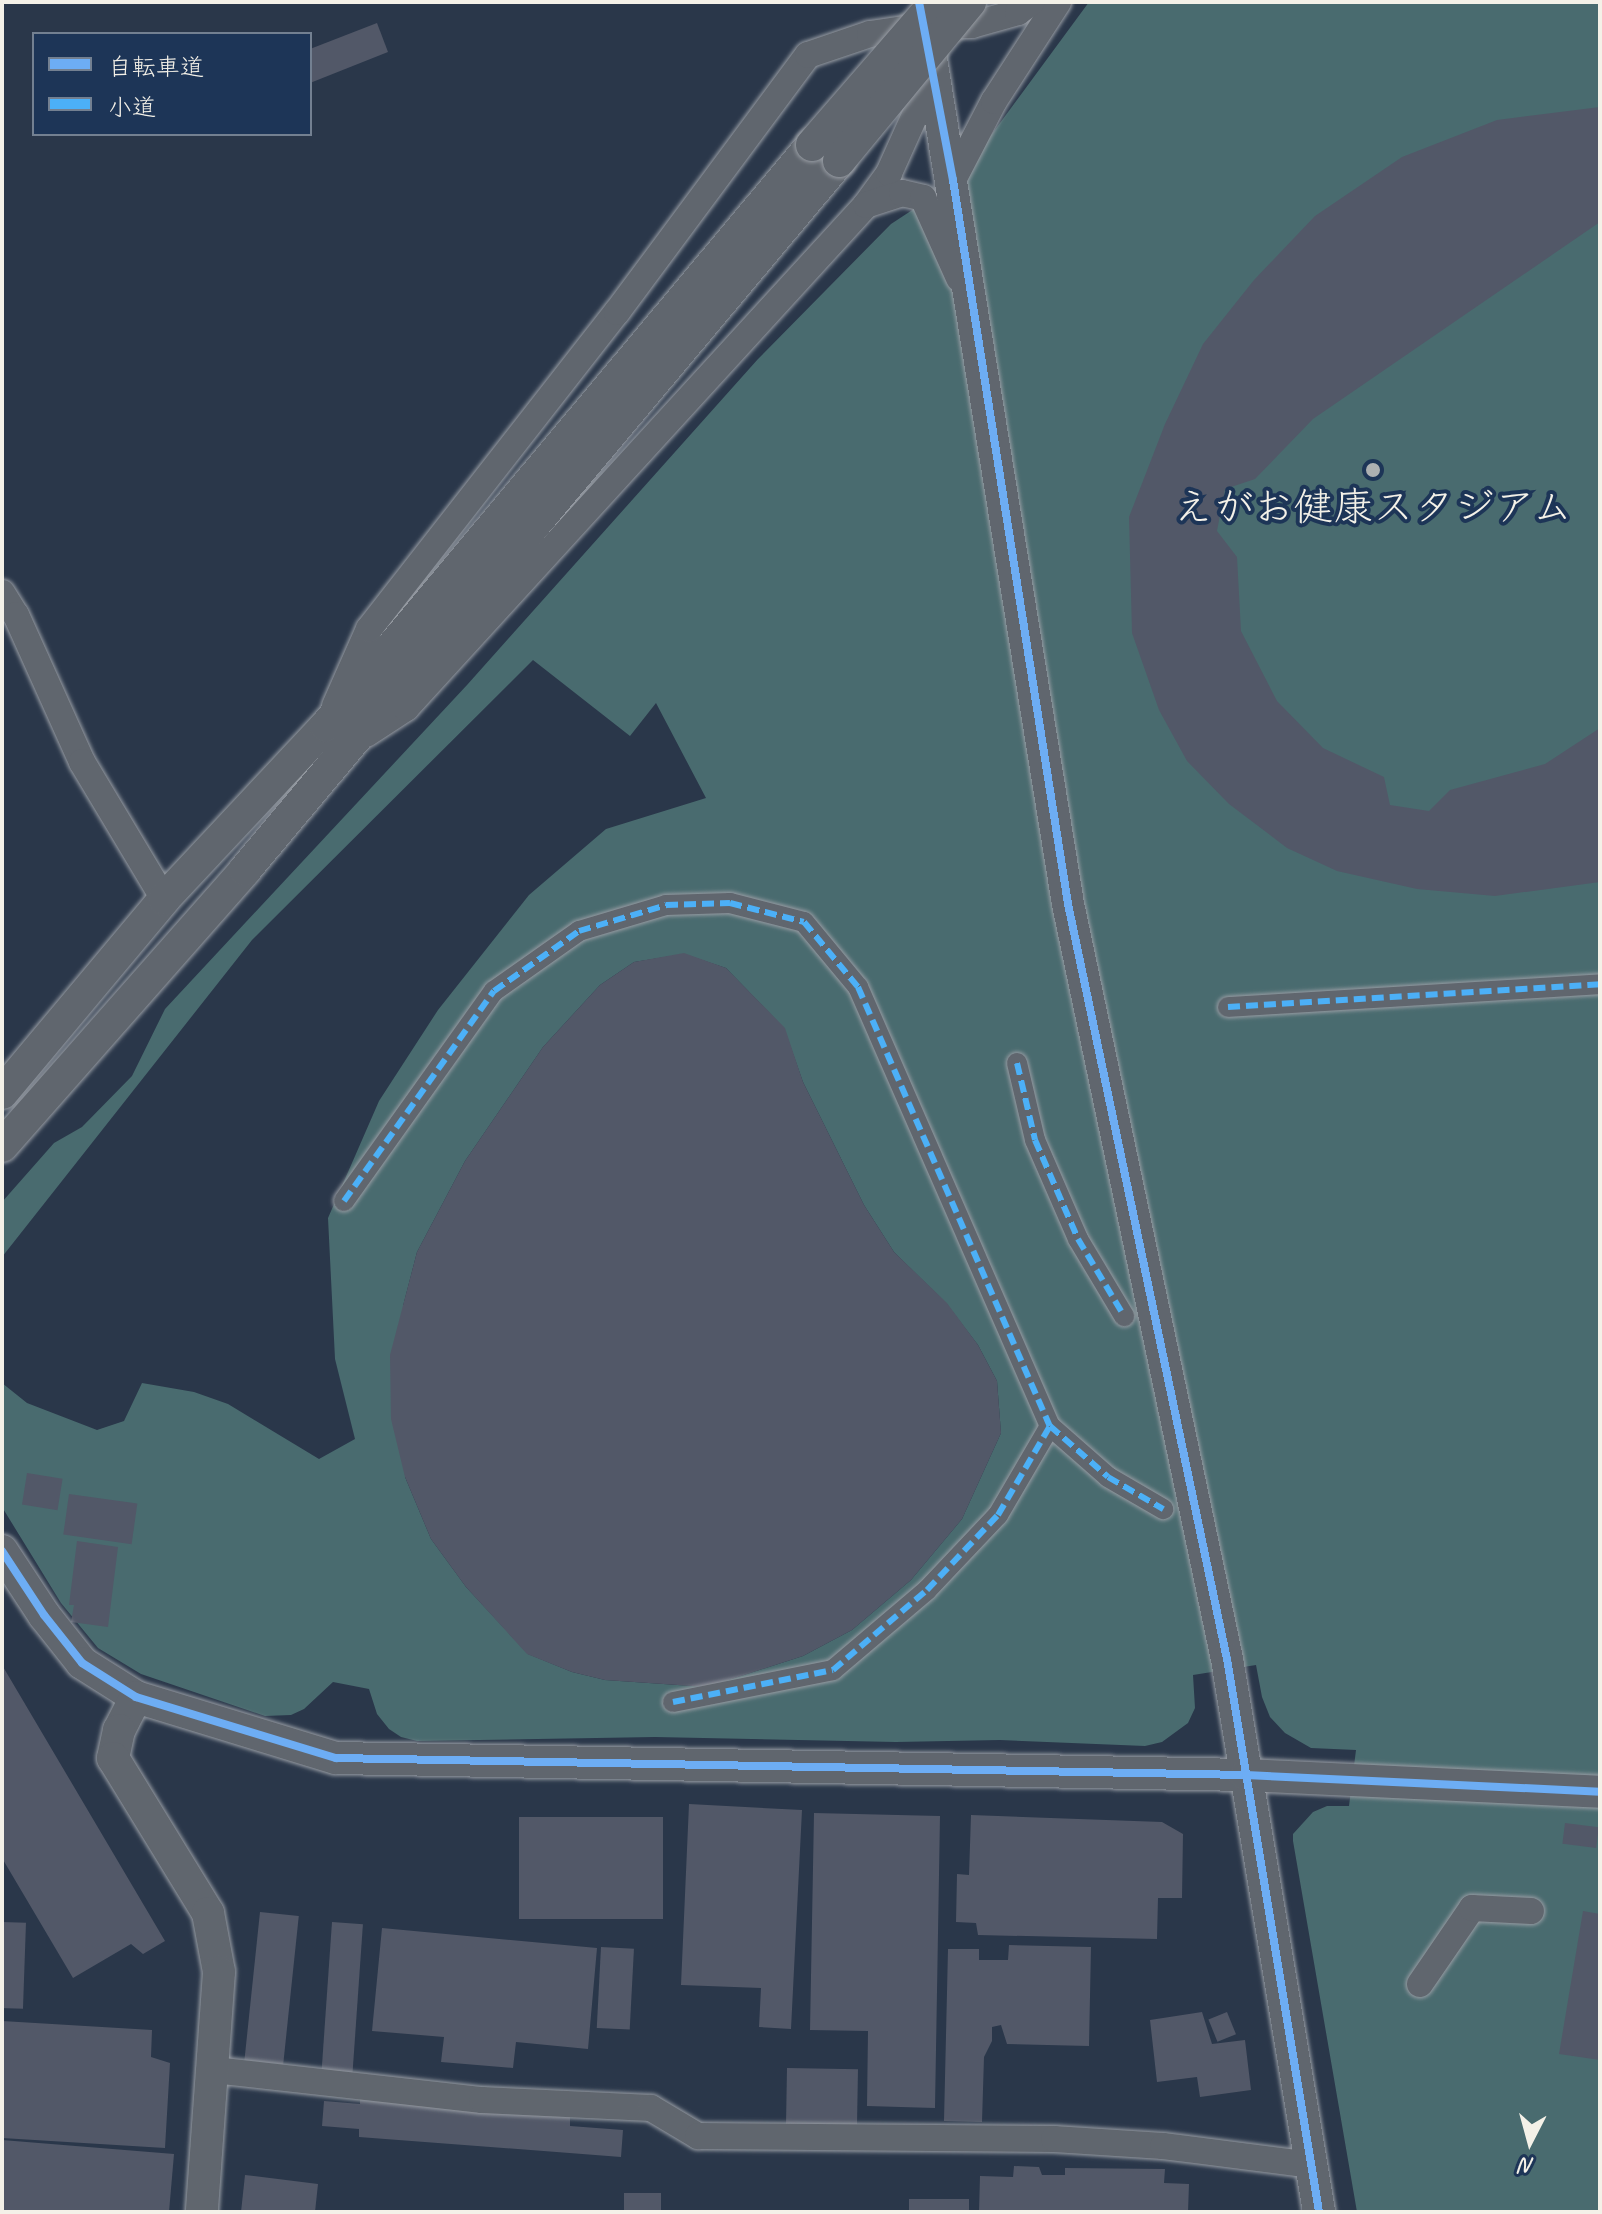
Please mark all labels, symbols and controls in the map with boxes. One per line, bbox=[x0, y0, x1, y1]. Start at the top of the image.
legend bbox=[32, 32, 312, 136]
text: 自転車道 bbox=[108, 52, 204, 82]
text: 小道 bbox=[108, 92, 156, 122]
marker: えがお健康スタジアム bbox=[1364, 461, 1382, 479]
place label: えがお健康スタジアム bbox=[1173, 483, 1573, 531]
north arrow bbox=[1490, 2102, 1570, 2182]
text: N bbox=[1519, 2151, 1536, 2181]

